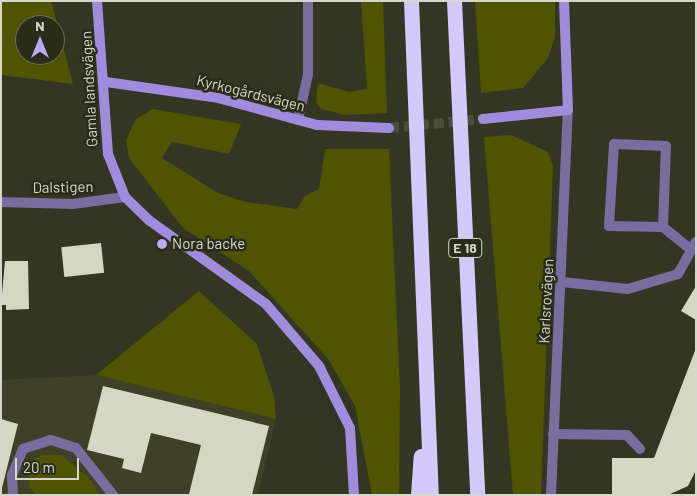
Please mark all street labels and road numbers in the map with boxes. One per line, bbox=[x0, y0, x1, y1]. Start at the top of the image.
street label: Gamla landsvägen bbox=[77, 31, 101, 147]
street label: Kyrkogårdsvägen bbox=[195, 71, 307, 115]
street label: Dalstigen bbox=[32, 177, 94, 197]
road number: E 18 bbox=[448, 237, 482, 260]
street label: Karlsrovägen bbox=[535, 258, 557, 344]

